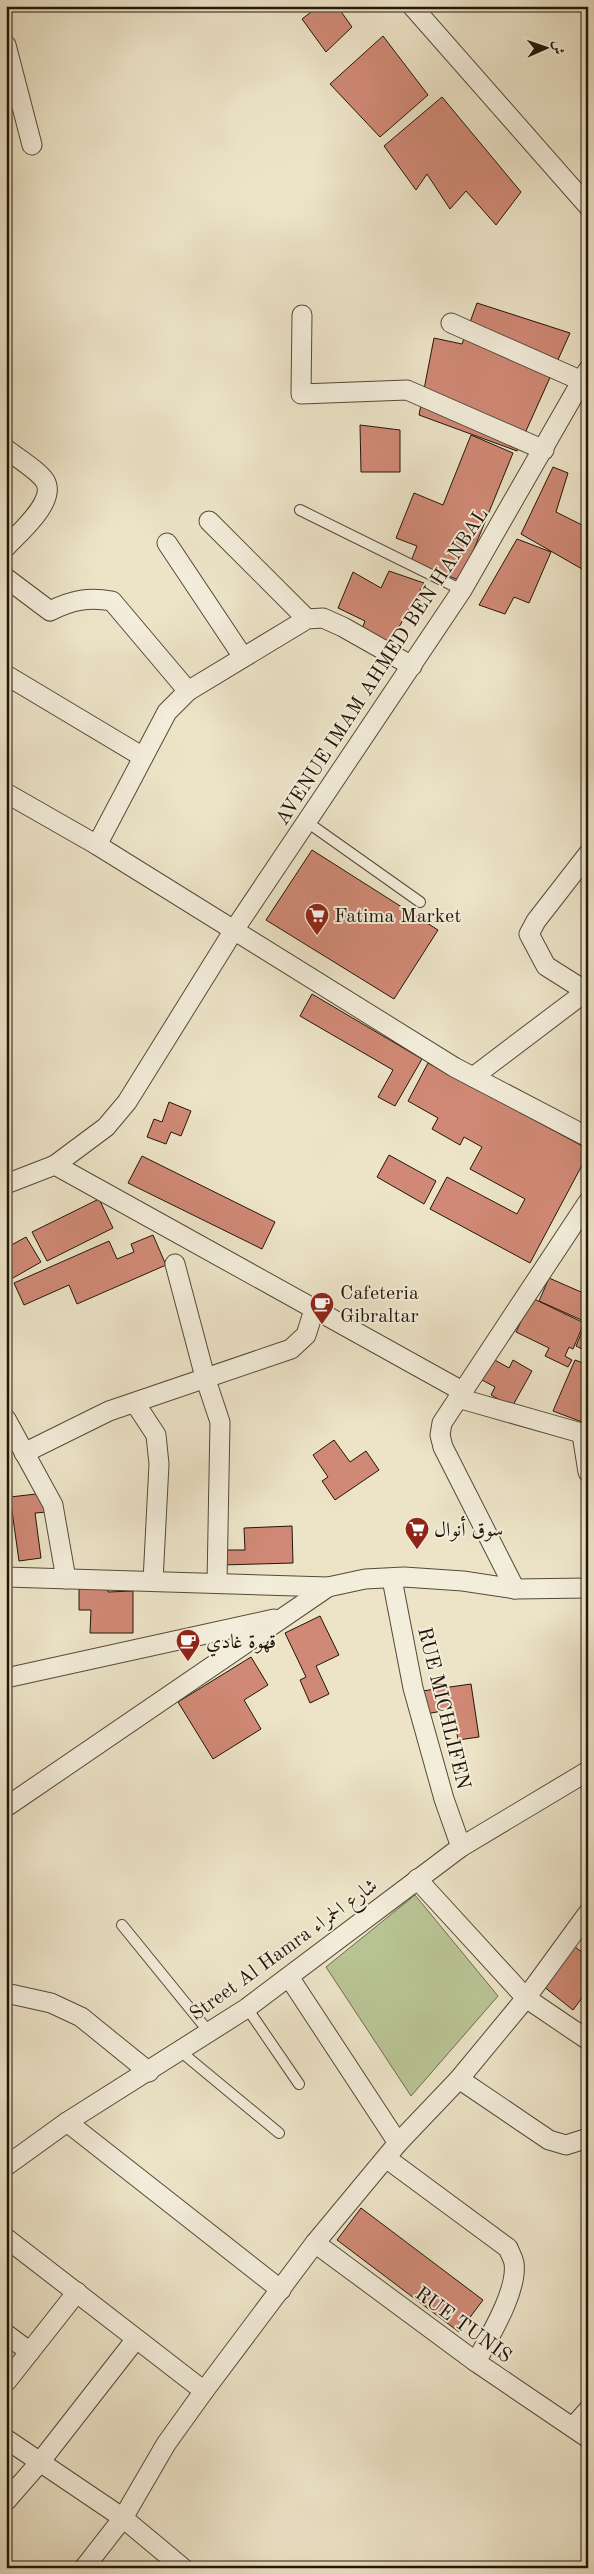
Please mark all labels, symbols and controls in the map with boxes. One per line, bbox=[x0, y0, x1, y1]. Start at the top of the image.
north arrow bbox=[522, 22, 572, 72]
text: ش bbox=[551, 40, 565, 55]
street label: AVENUE IMAM AHMED BEN HANBAL bbox=[273, 505, 493, 829]
supermarket icon: Fatima Market bbox=[304, 902, 330, 936]
place label: Fatima Market bbox=[334, 907, 461, 927]
place label: Cafeteria Gibraltar bbox=[340, 1284, 419, 1327]
cafe icon: Cafeteria Gibraltar bbox=[309, 1291, 335, 1325]
place label: سوق أنوال bbox=[434, 1515, 503, 1542]
supermarket icon: سوق أنوال bbox=[404, 1516, 430, 1550]
street label: RUE MICHLIFEN bbox=[413, 1625, 473, 1792]
cafe icon: قهوة غادي bbox=[175, 1628, 201, 1662]
place label: قهوة غادي bbox=[206, 1633, 276, 1657]
street label: Street Al Hamra شارع الحمراء bbox=[187, 1876, 385, 2030]
street label: RUE TUNIS bbox=[411, 2284, 515, 2367]

